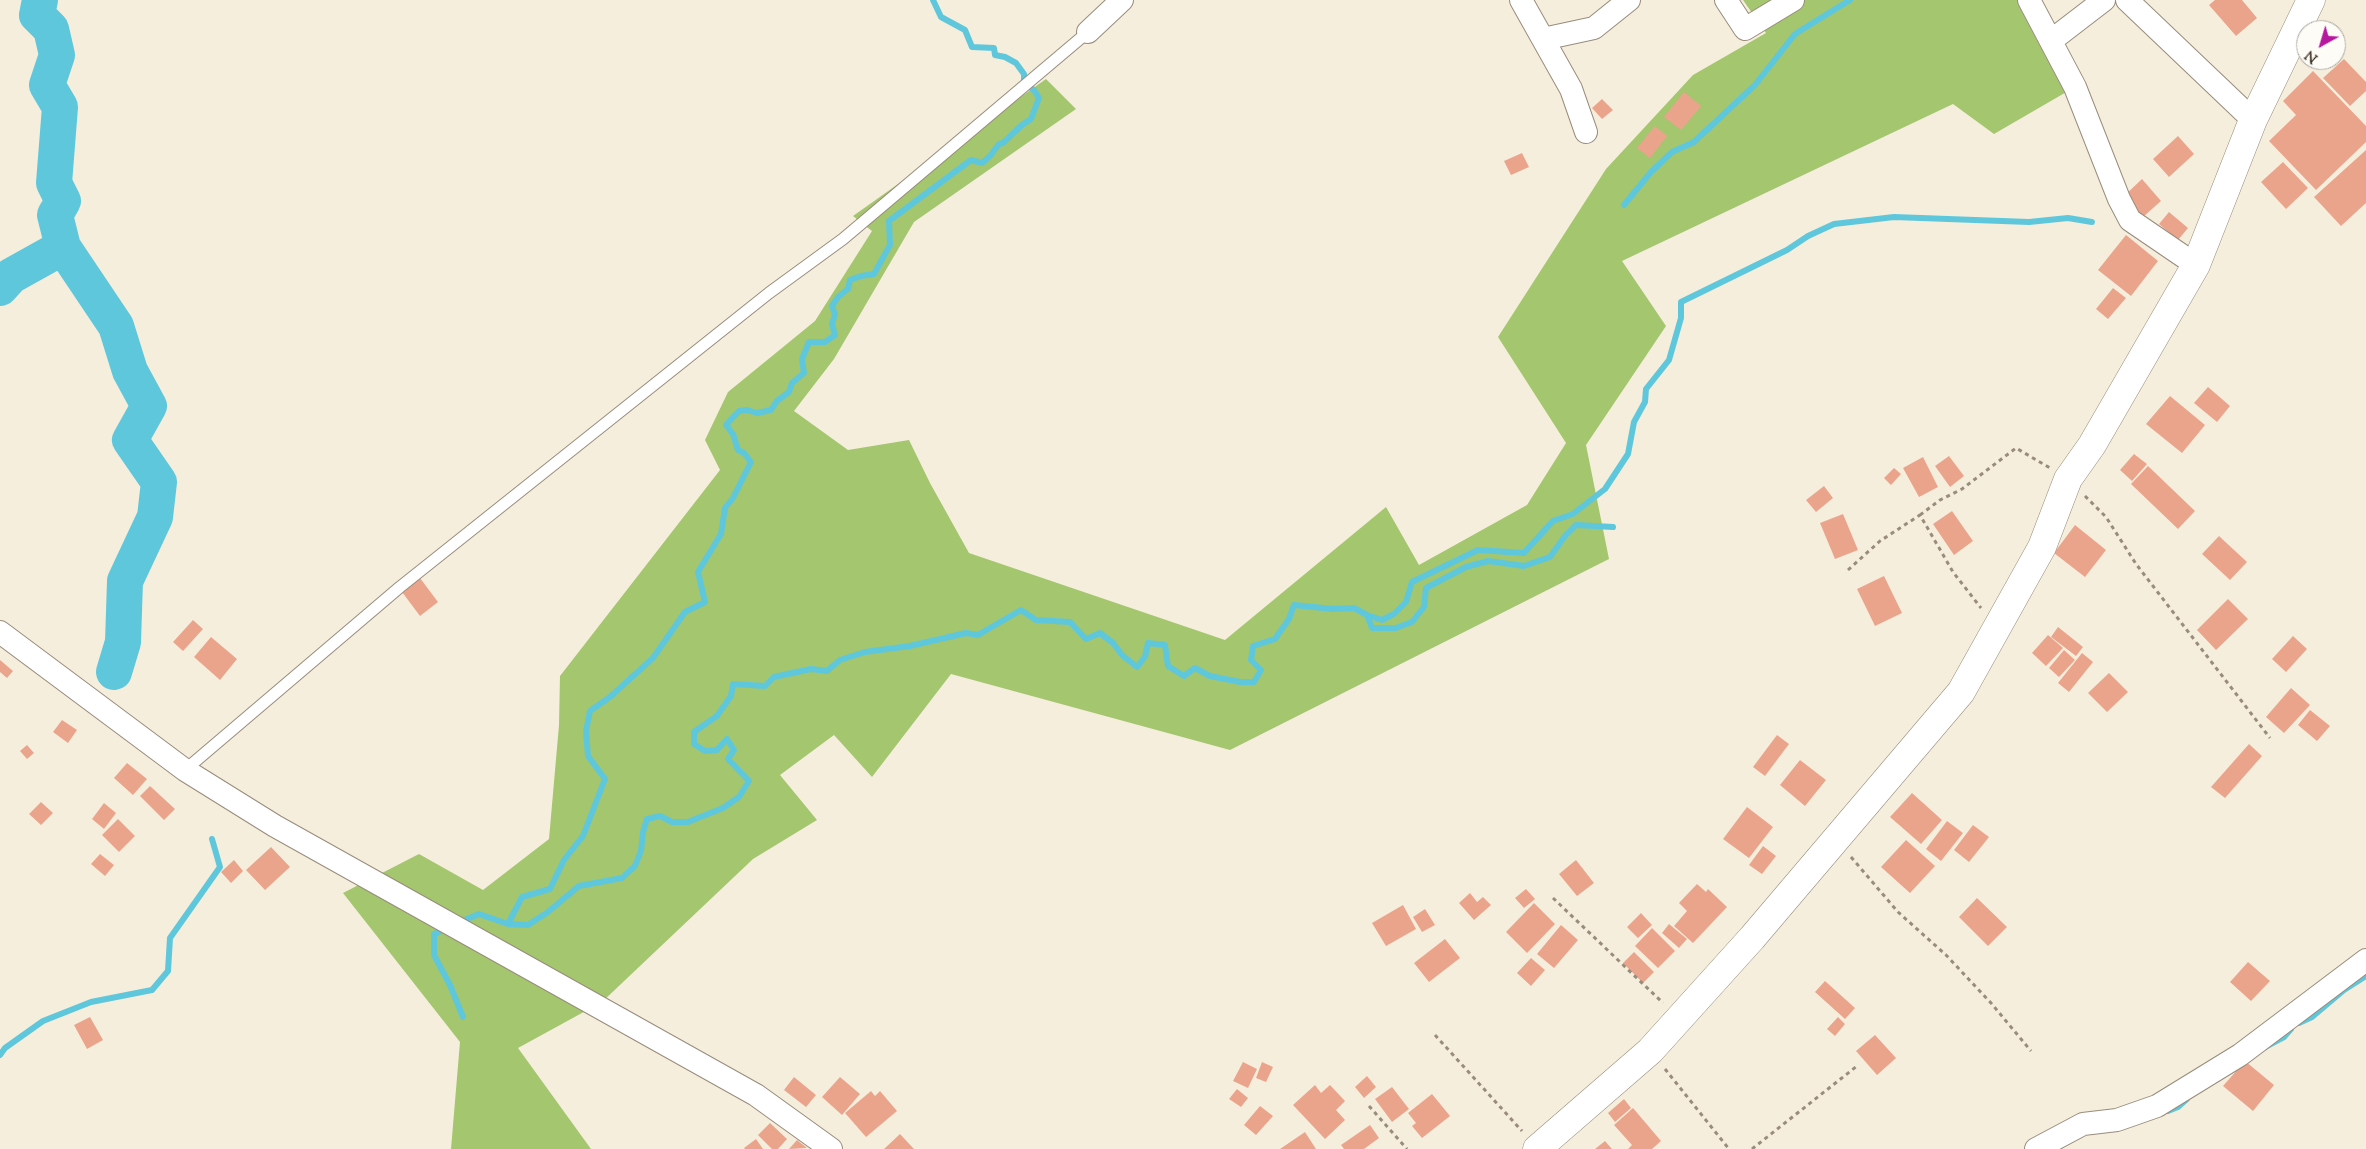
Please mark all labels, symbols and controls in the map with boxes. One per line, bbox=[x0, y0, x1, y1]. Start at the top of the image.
north arrow bbox=[2296, 20, 2346, 70]
text: N bbox=[2302, 45, 2323, 67]

